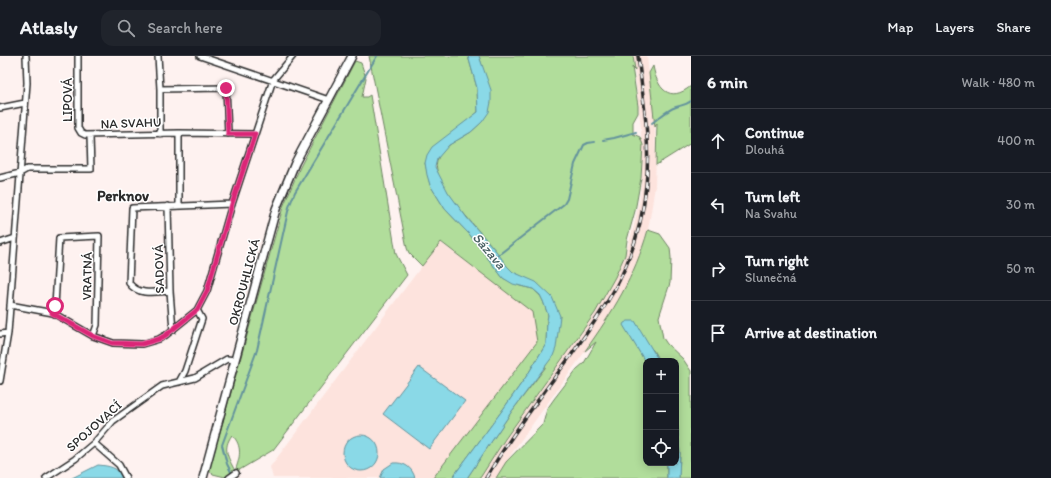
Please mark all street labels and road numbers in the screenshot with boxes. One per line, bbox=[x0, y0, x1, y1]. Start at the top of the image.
street label: LIPOVÁ bbox=[60, 77, 75, 122]
street label: NA SVAHU bbox=[100, 114, 162, 132]
street label: OKROUHLICKÁ bbox=[225, 236, 263, 327]
street label: SADOVÁ bbox=[151, 243, 167, 294]
street label: VRATNÁ bbox=[79, 251, 95, 300]
street label: SPOJOVACÍ bbox=[63, 397, 125, 455]

